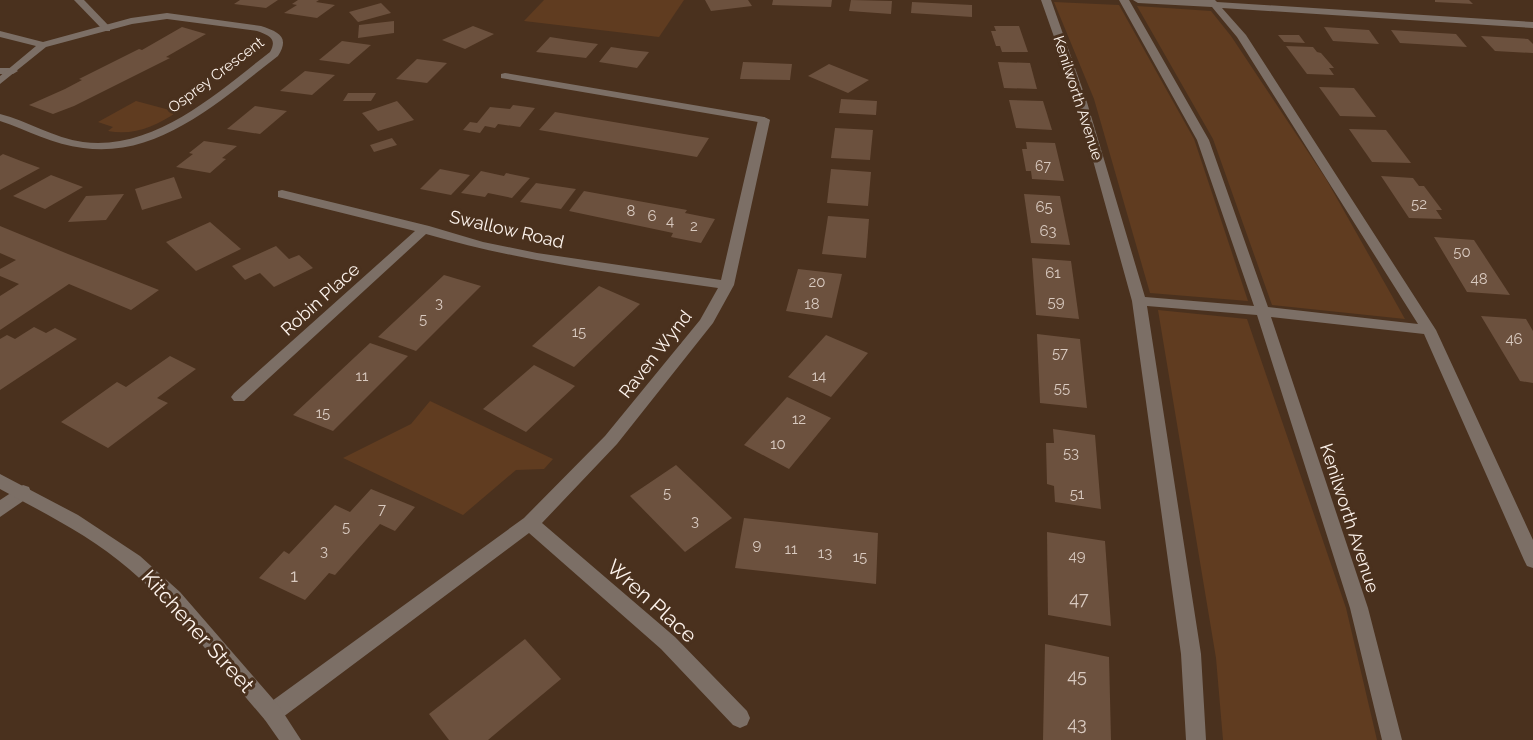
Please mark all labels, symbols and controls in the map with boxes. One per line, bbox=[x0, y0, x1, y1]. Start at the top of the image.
street label: Osprey Crescent bbox=[165, 33, 267, 117]
street label: Kenilworth Avenue bbox=[1049, 34, 1107, 163]
house number: 67 bbox=[1035, 158, 1051, 174]
house number: 52 bbox=[1411, 195, 1427, 213]
house number: 65 bbox=[1035, 198, 1053, 216]
house number: 8 bbox=[627, 202, 636, 220]
street label: Swallow Road bbox=[448, 206, 566, 252]
house number: 6 bbox=[647, 207, 657, 225]
house number: 4 bbox=[666, 212, 674, 230]
house number: 2 bbox=[690, 217, 698, 235]
house number: 63 bbox=[1039, 222, 1057, 240]
house number: 50 bbox=[1453, 243, 1471, 261]
street label: Robin Place bbox=[276, 258, 364, 340]
house number: 61 bbox=[1045, 264, 1061, 282]
house number: 48 bbox=[1470, 270, 1488, 288]
house number: 20 bbox=[809, 273, 826, 291]
house number: 59 bbox=[1048, 293, 1065, 311]
house number: 3 bbox=[435, 294, 443, 312]
house number: 18 bbox=[804, 295, 820, 313]
street label: Raven Wynd bbox=[614, 306, 696, 402]
house number: 5 bbox=[419, 310, 427, 328]
house number: 15 bbox=[572, 323, 586, 341]
house number: 46 bbox=[1505, 330, 1523, 348]
house number: 57 bbox=[1052, 344, 1068, 362]
house number: 11 bbox=[356, 367, 369, 385]
house number: 14 bbox=[812, 367, 826, 385]
house number: 55 bbox=[1054, 379, 1070, 397]
house number: 15 bbox=[316, 404, 330, 422]
house number: 12 bbox=[792, 410, 806, 428]
house number: 10 bbox=[770, 435, 786, 453]
street label: Kenilworth Avenue bbox=[1316, 441, 1384, 596]
house number: 53 bbox=[1063, 444, 1079, 462]
house number: 5 bbox=[663, 484, 671, 502]
house number: 51 bbox=[1070, 485, 1085, 503]
house number: 7 bbox=[378, 500, 386, 518]
house number: 3 bbox=[691, 512, 699, 530]
house number: 5 bbox=[342, 518, 350, 536]
house number: 9 bbox=[753, 536, 762, 554]
house number: 11 bbox=[785, 540, 798, 558]
house number: 3 bbox=[320, 542, 328, 560]
house number: 13 bbox=[818, 544, 832, 562]
house number: 49 bbox=[1069, 547, 1086, 565]
house number: 15 bbox=[853, 548, 867, 566]
street label: Wren Place bbox=[602, 554, 702, 648]
street label: Kitchener Street bbox=[136, 565, 260, 697]
house number: 1 bbox=[290, 565, 298, 586]
house number: 47 bbox=[1069, 588, 1089, 609]
house number: 45 bbox=[1067, 665, 1087, 686]
house number: 43 bbox=[1067, 713, 1087, 734]

